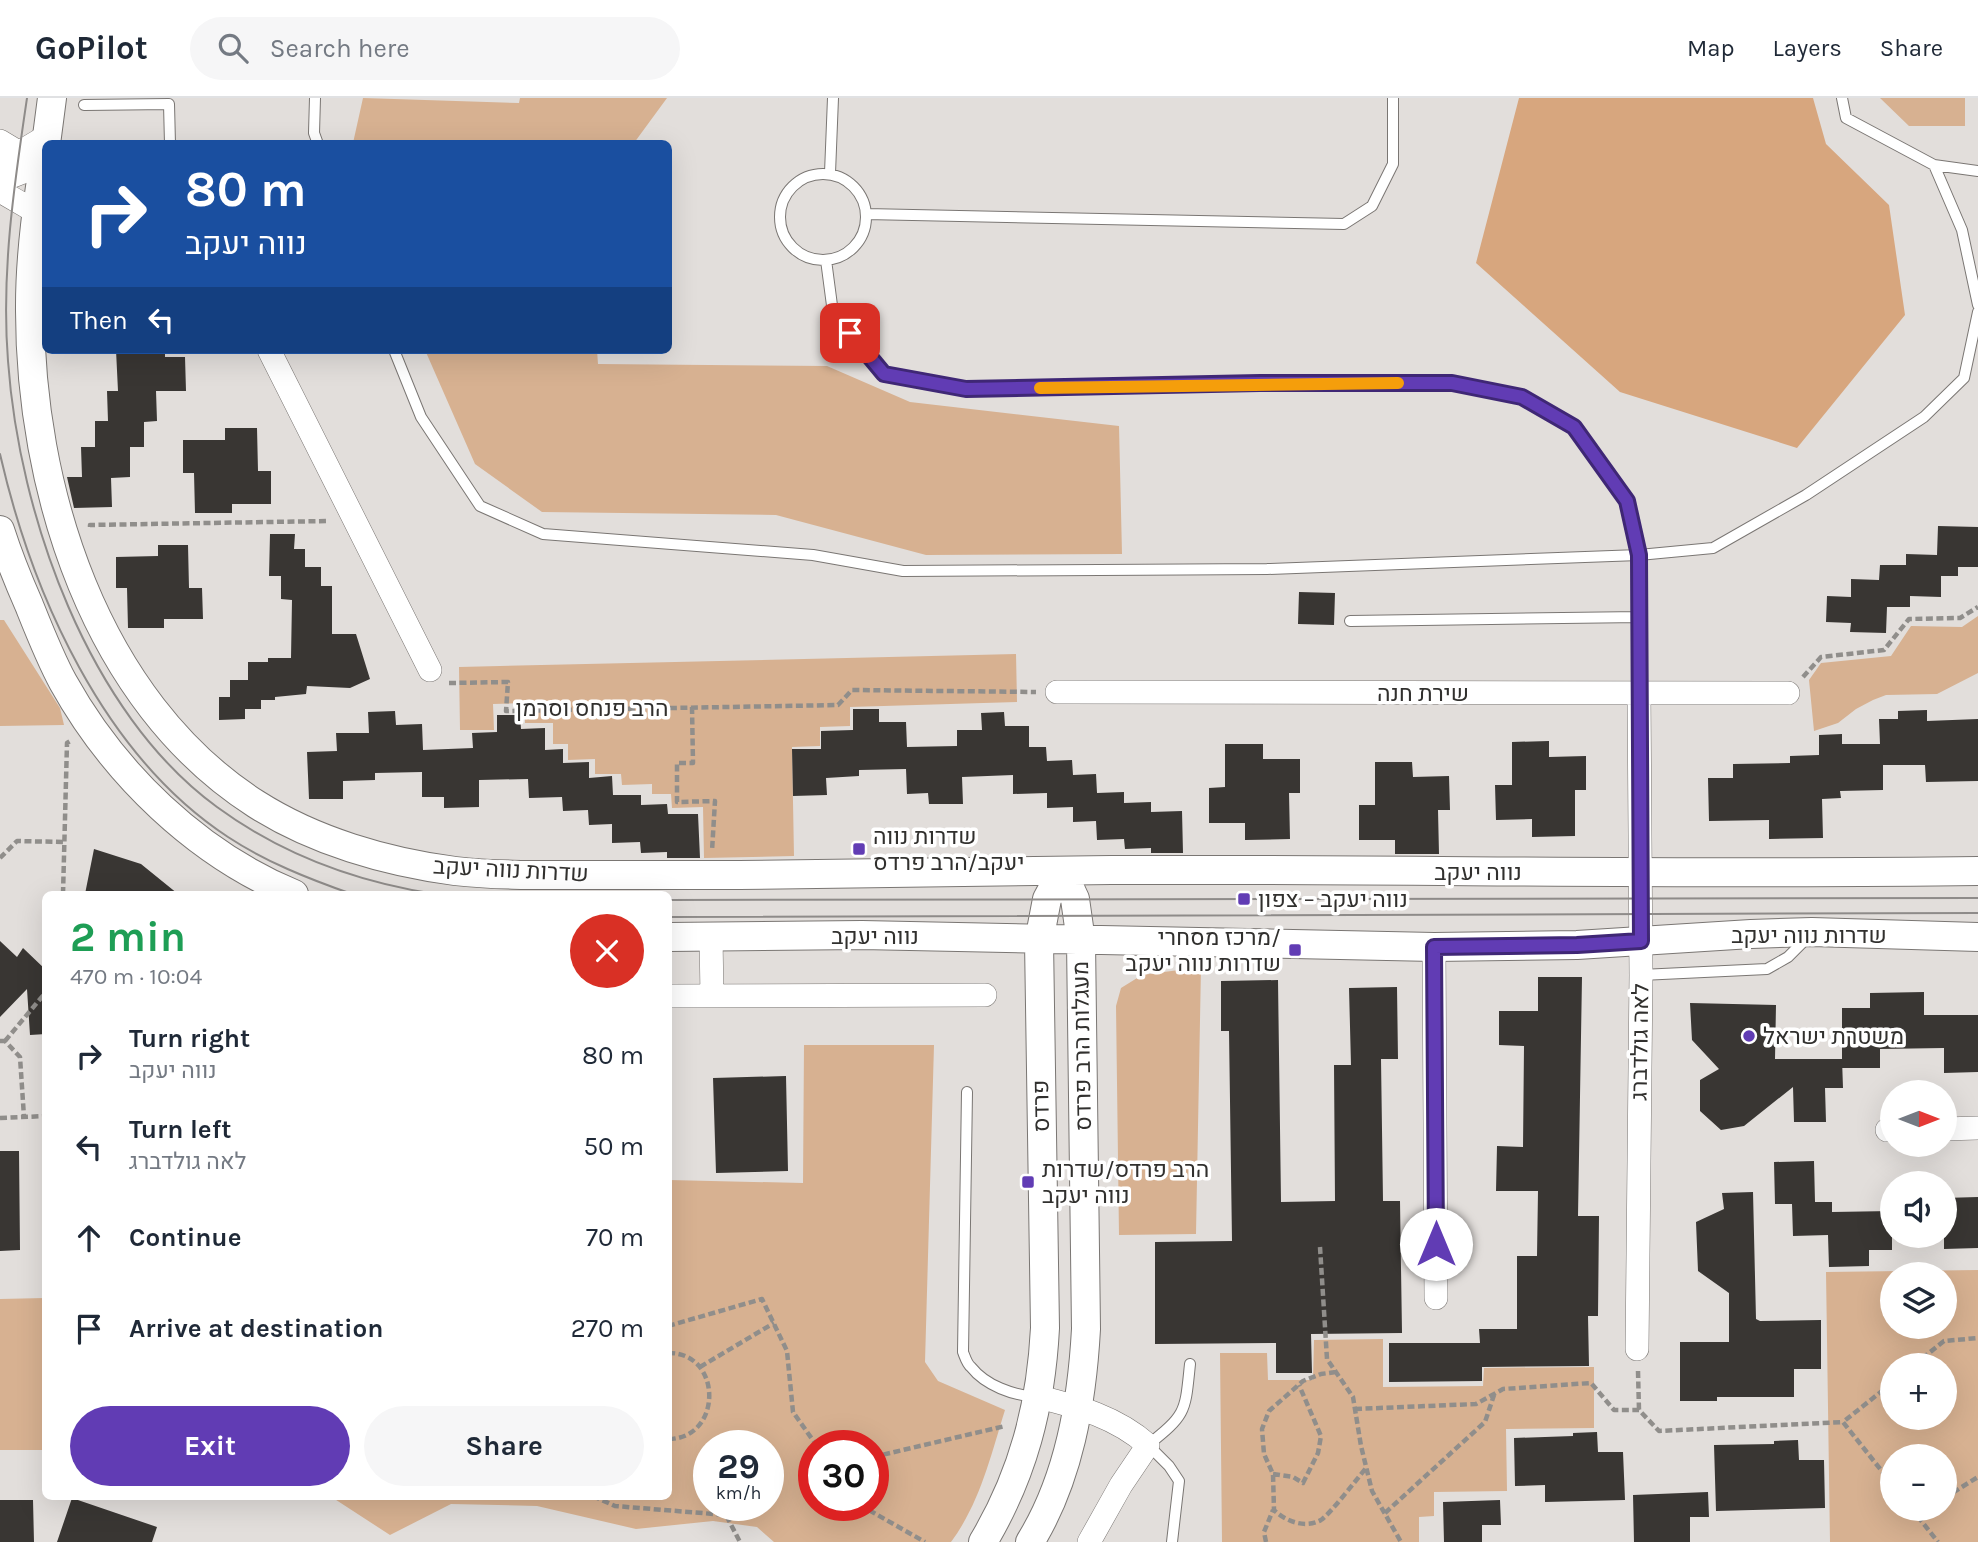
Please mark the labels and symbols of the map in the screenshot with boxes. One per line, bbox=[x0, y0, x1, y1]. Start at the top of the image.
pin bbox=[820, 303, 880, 363]
street label: שירת חנה bbox=[1377, 680, 1469, 707]
street label: הרב פנחס וסרמן bbox=[515, 695, 669, 722]
place label: שדרות נווה יעקב/הרב פרדס bbox=[873, 823, 1024, 876]
marker: שדרות נווה יעקב/הרב פרדס bbox=[851, 841, 867, 857]
street label: שדרות נווה יעקב bbox=[433, 852, 589, 888]
street label: נווה יעקב bbox=[1434, 859, 1522, 886]
place label: נווה יעקב – צפון bbox=[1258, 886, 1408, 913]
marker: נווה יעקב – צפון bbox=[1236, 891, 1252, 907]
street label: שדרות נווה יעקב bbox=[1731, 922, 1887, 949]
street label: נווה יעקב bbox=[831, 923, 919, 950]
place label: מרכז מסחרי/ שדרות נווה יעקב bbox=[1125, 924, 1281, 977]
marker: מרכז מסחרי/ שדרות נווה יעקב bbox=[1287, 942, 1303, 958]
street label: מעגלות הרב פרדס bbox=[1067, 961, 1097, 1131]
street label: לאה גולדברג bbox=[1625, 983, 1655, 1101]
place label: משטרת ישראל bbox=[1763, 1023, 1904, 1050]
marker: משטרת ישראל bbox=[1741, 1028, 1757, 1044]
street label: פרדס bbox=[1027, 1080, 1055, 1132]
north arrow bbox=[1880, 1080, 1956, 1157]
place label: הרב פרדס/שדרות נווה יעקב bbox=[1042, 1156, 1209, 1209]
marker: הרב פרדס/שדרות נווה יעקב bbox=[1020, 1174, 1036, 1190]
position arrow bbox=[1399, 1207, 1473, 1281]
speed limit sign: 30 bbox=[798, 1430, 889, 1521]

